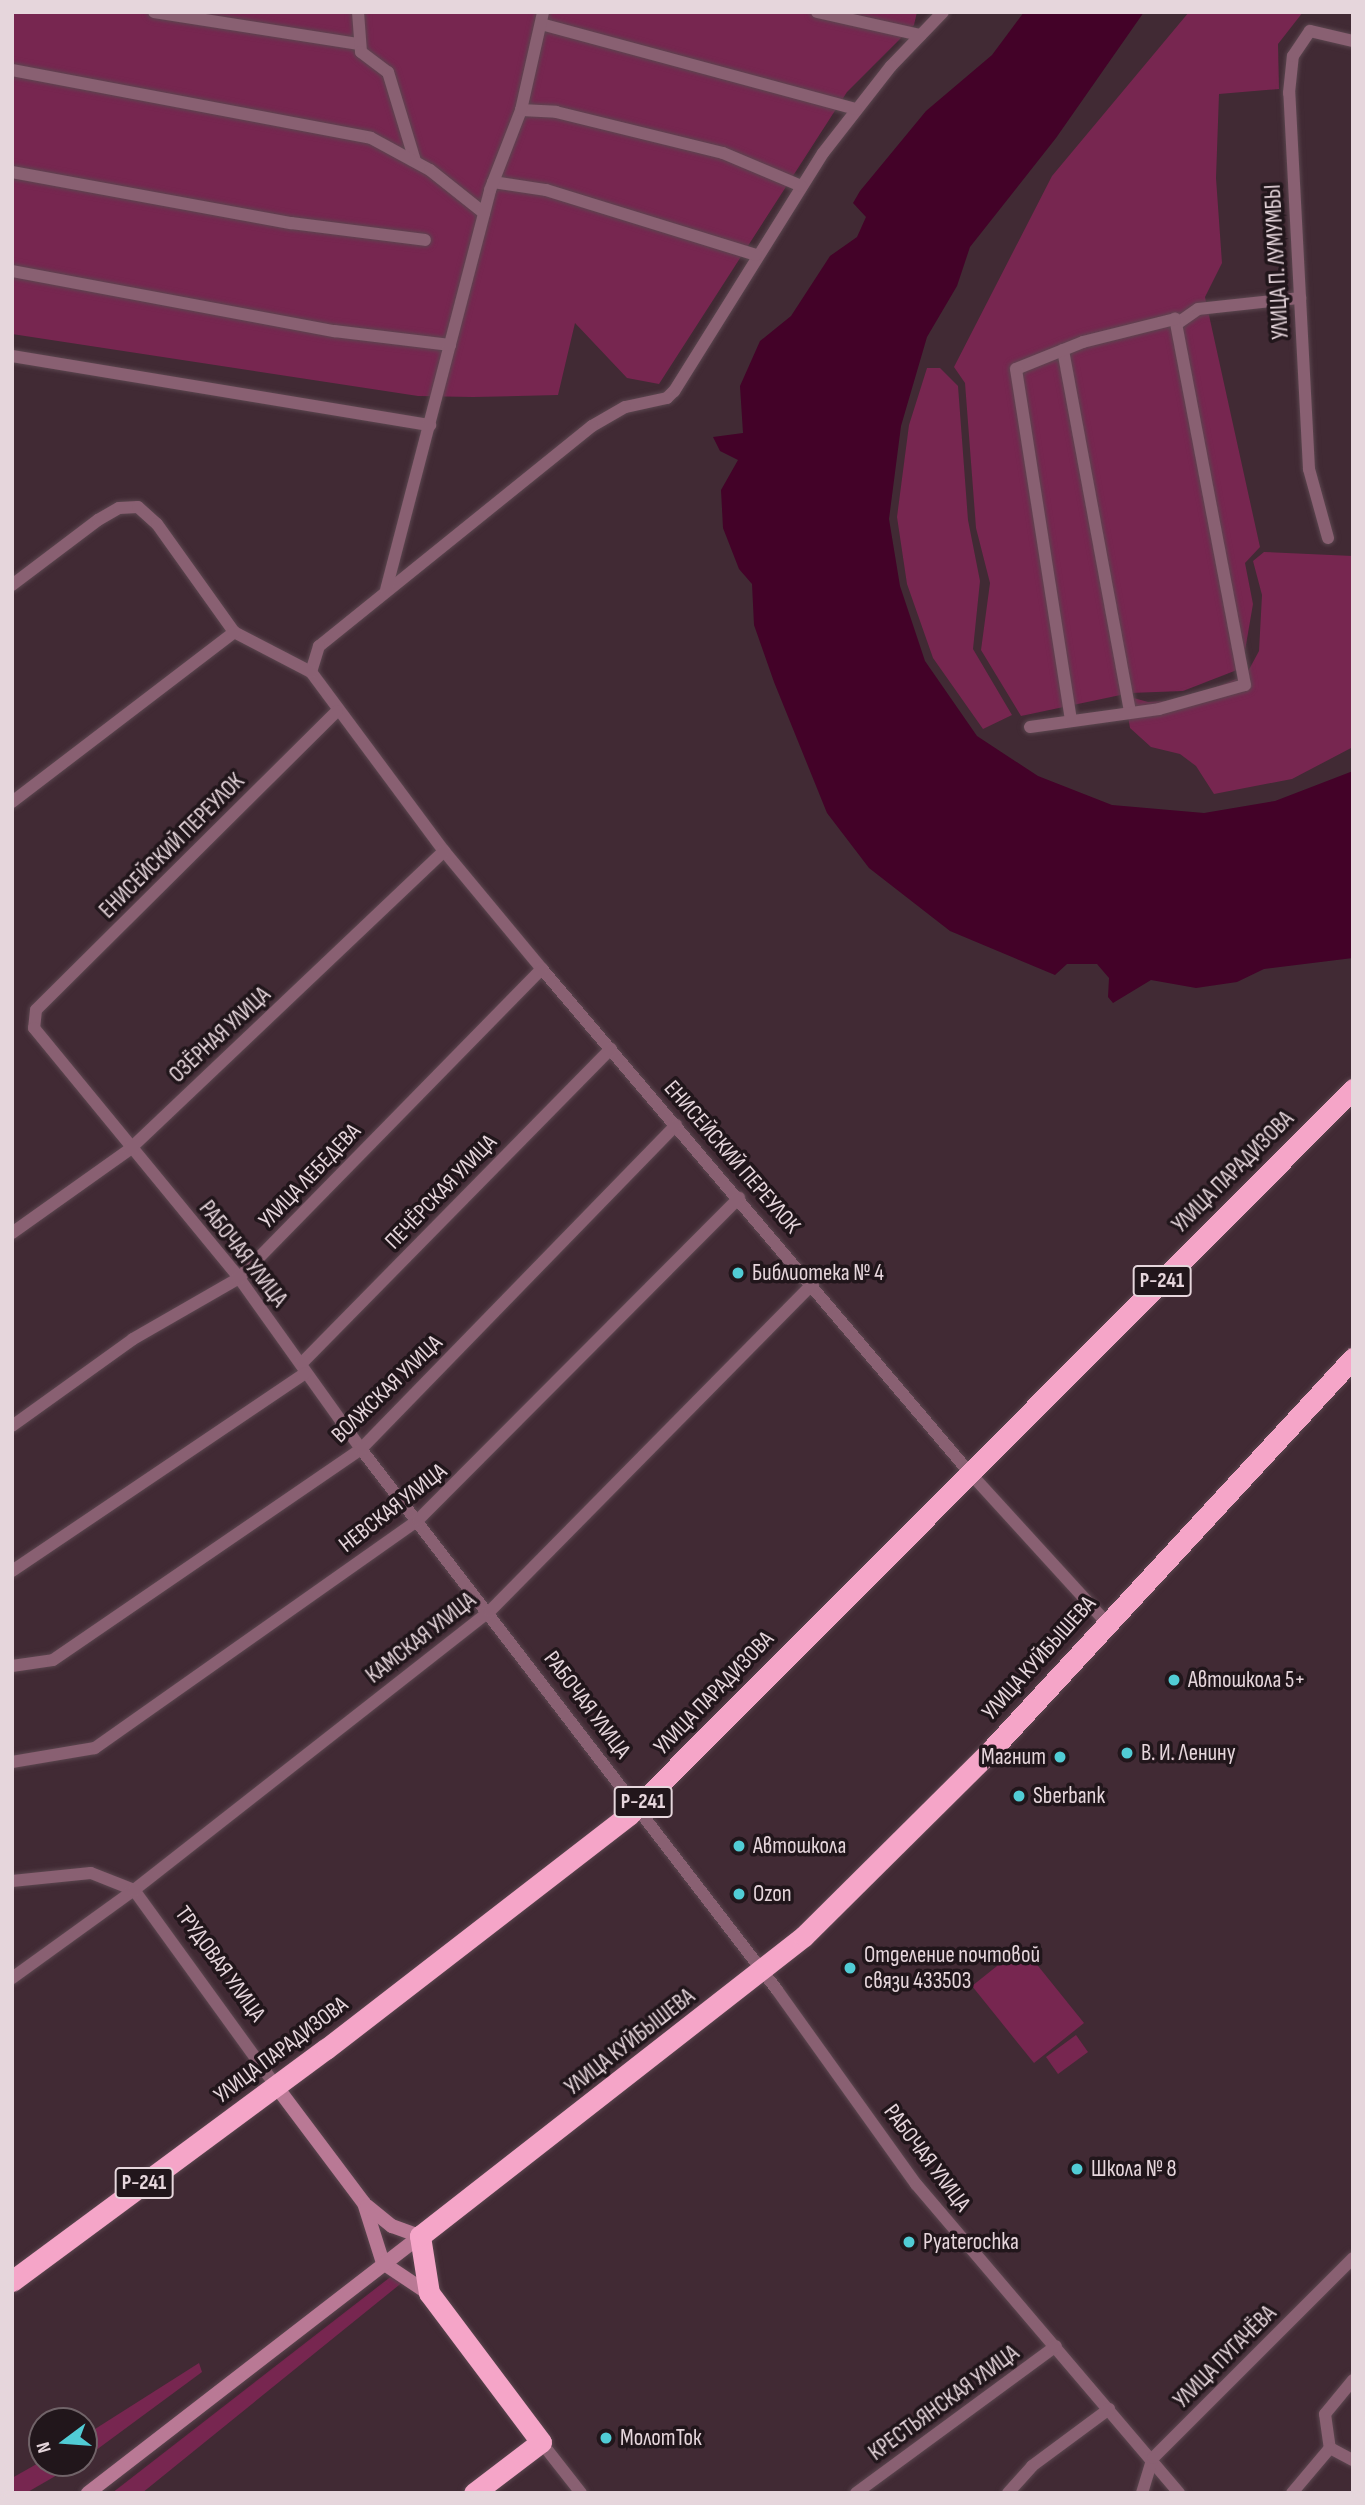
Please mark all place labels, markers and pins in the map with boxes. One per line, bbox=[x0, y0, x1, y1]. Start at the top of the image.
place label: Библиотека № 4 bbox=[752, 1259, 884, 1287]
marker: Библиотека № 4 bbox=[730, 1265, 746, 1281]
place label: Автошкола 5+ bbox=[1188, 1666, 1306, 1694]
marker: Автошкола 5+ bbox=[1166, 1672, 1182, 1688]
place label: В. И. Ленину bbox=[1141, 1739, 1236, 1767]
place label: Магнит bbox=[981, 1743, 1046, 1771]
marker: В. И. Ленину bbox=[1119, 1745, 1135, 1761]
marker: Магнит bbox=[1052, 1749, 1068, 1765]
place label: Sberbank bbox=[1033, 1782, 1105, 1810]
marker: Sberbank bbox=[1011, 1788, 1027, 1804]
place label: Автошкола bbox=[753, 1832, 846, 1860]
marker: Автошкола bbox=[731, 1838, 747, 1854]
place label: Ozon bbox=[753, 1880, 792, 1908]
marker: Ozon bbox=[731, 1886, 747, 1902]
place label: Отделение почтовой связи 433503 bbox=[864, 1941, 1040, 1995]
marker: Отделение почтовой связи 433503 bbox=[842, 1960, 858, 1976]
place label: Школа № 8 bbox=[1091, 2155, 1177, 2183]
marker: Школа № 8 bbox=[1069, 2161, 1085, 2177]
place label: Pyaterochka bbox=[923, 2228, 1019, 2256]
marker: Pyaterochka bbox=[901, 2234, 917, 2250]
place label: МолотТок bbox=[620, 2424, 702, 2452]
marker: МолотТок bbox=[598, 2430, 614, 2446]

